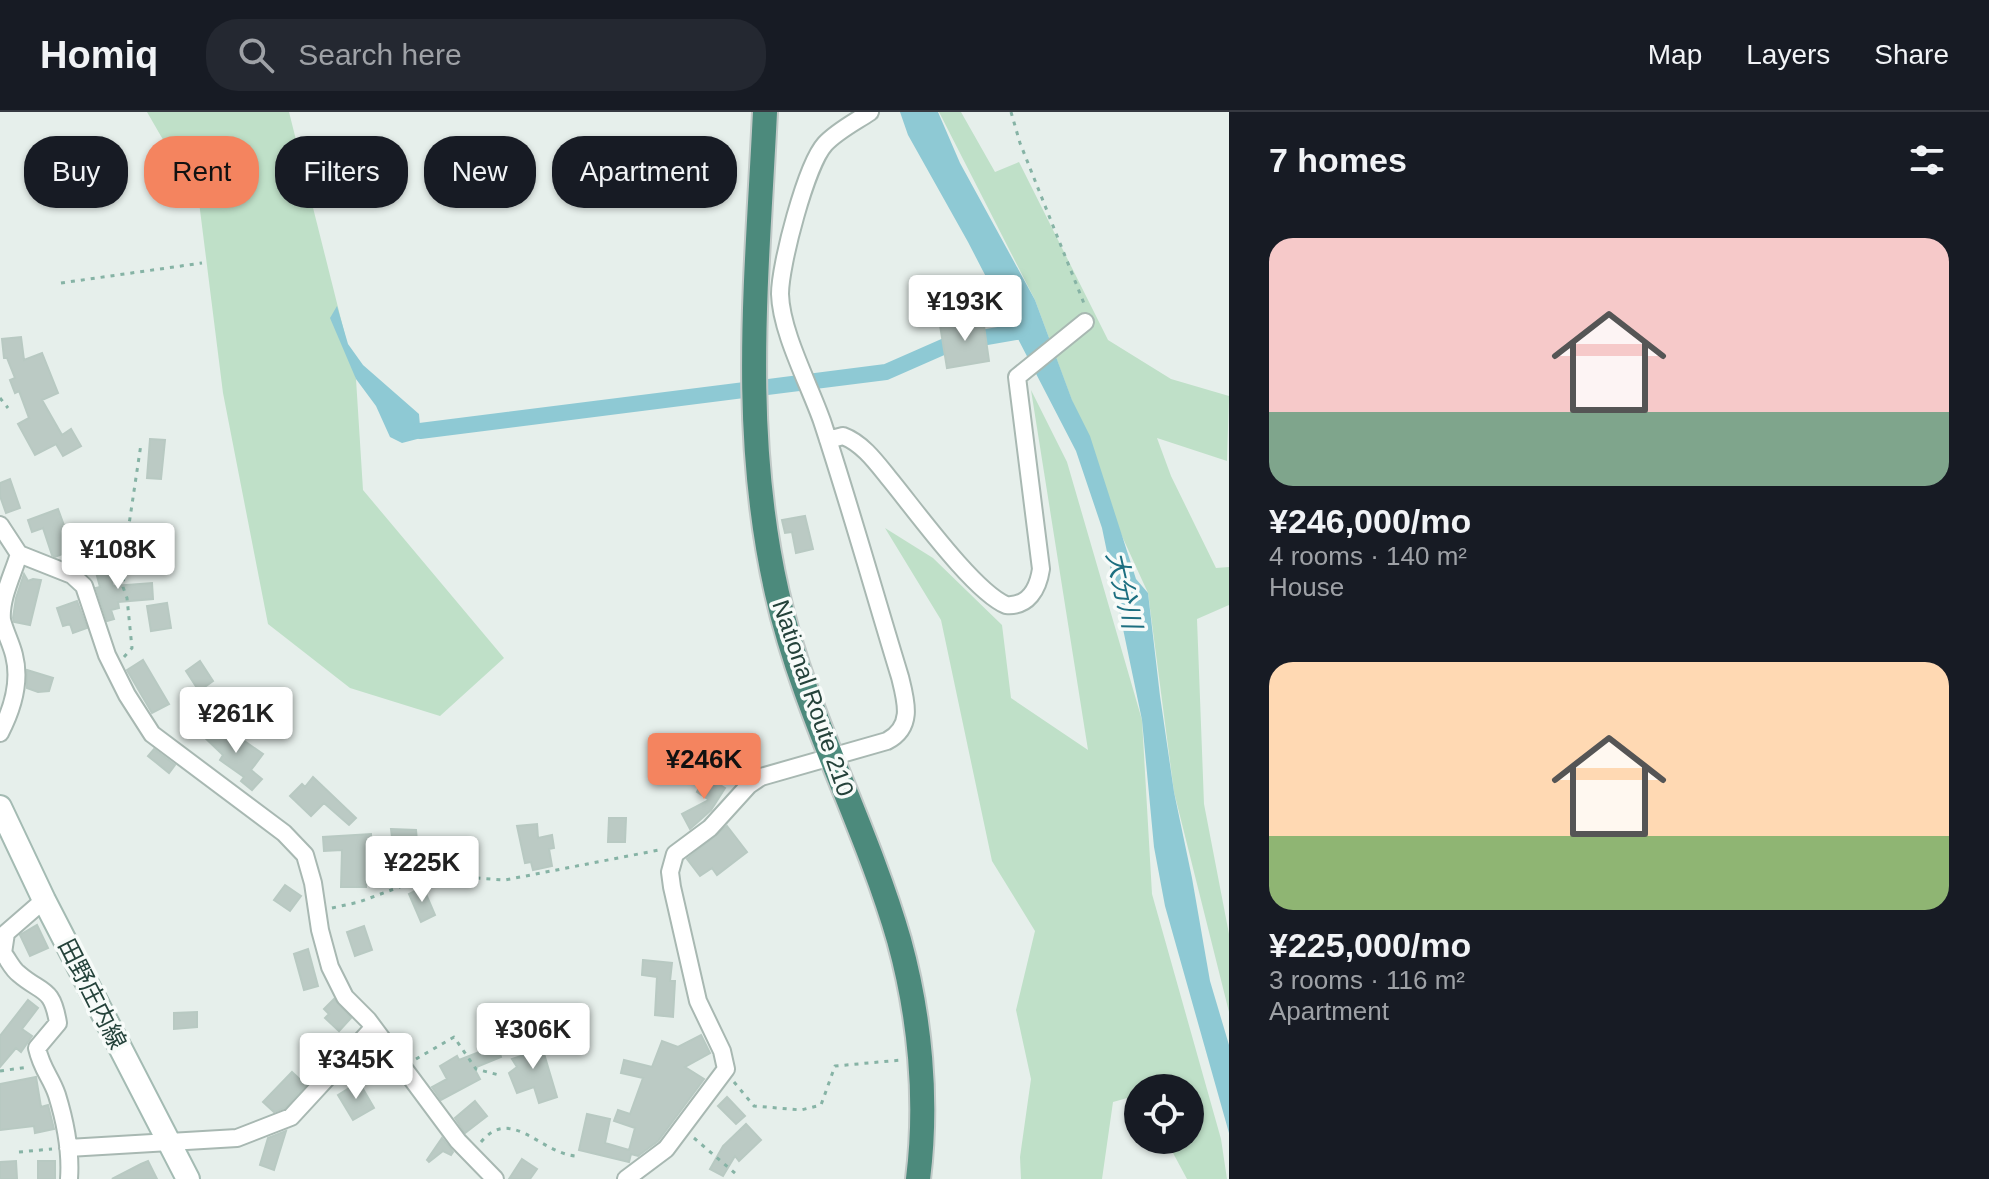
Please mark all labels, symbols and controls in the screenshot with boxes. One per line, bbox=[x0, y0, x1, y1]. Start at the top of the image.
search box bbox=[206, 19, 766, 91]
icon: search bbox=[234, 33, 278, 77]
text: Homiq bbox=[40, 34, 158, 76]
text: Search here bbox=[298, 38, 462, 71]
text: Map bbox=[1648, 39, 1702, 70]
text: Layers bbox=[1746, 39, 1830, 70]
text: Share bbox=[1874, 39, 1949, 70]
chip: Buy bbox=[24, 136, 128, 208]
chip: Rent bbox=[144, 136, 259, 208]
chip: Filters bbox=[275, 136, 408, 208]
chip: New bbox=[424, 136, 536, 208]
chip: Apartment bbox=[552, 136, 737, 208]
icon: filters bbox=[1905, 138, 1949, 182]
text: 7 homes bbox=[1269, 141, 1407, 179]
pin: ¥193K bbox=[909, 275, 1021, 343]
text: ¥193K bbox=[927, 286, 1003, 316]
icon: home bbox=[1537, 290, 1681, 434]
text: ¥246,000/mo bbox=[1269, 502, 1471, 540]
pin: ¥108K bbox=[62, 523, 174, 591]
text: ¥108K bbox=[80, 534, 156, 564]
text: 4 rooms · 140 m² bbox=[1269, 541, 1467, 571]
water label: 大分川 bbox=[1101, 549, 1148, 634]
text: House bbox=[1269, 572, 1344, 602]
street label: National Route 210 bbox=[767, 596, 860, 799]
pin: ¥261K bbox=[180, 687, 292, 755]
text: ¥261K bbox=[198, 698, 274, 728]
icon: home bbox=[1537, 714, 1681, 858]
pin: ¥246K bbox=[648, 733, 760, 801]
text: ¥246K bbox=[666, 744, 742, 774]
pin: ¥225K bbox=[366, 836, 478, 904]
text: ¥225K bbox=[384, 847, 460, 877]
text: ¥225,000/mo bbox=[1269, 926, 1471, 964]
street label: 田野庄内線 bbox=[53, 934, 132, 1053]
text: 3 rooms · 116 m² bbox=[1269, 965, 1465, 995]
text: Apartment bbox=[1269, 996, 1389, 1026]
pin: ¥306K bbox=[477, 1003, 589, 1071]
text: ¥306K bbox=[495, 1014, 571, 1044]
pin: ¥345K bbox=[300, 1033, 412, 1101]
text: ¥345K bbox=[318, 1044, 394, 1074]
map controls bbox=[1124, 1074, 1204, 1154]
button: locate bbox=[1124, 1074, 1204, 1154]

